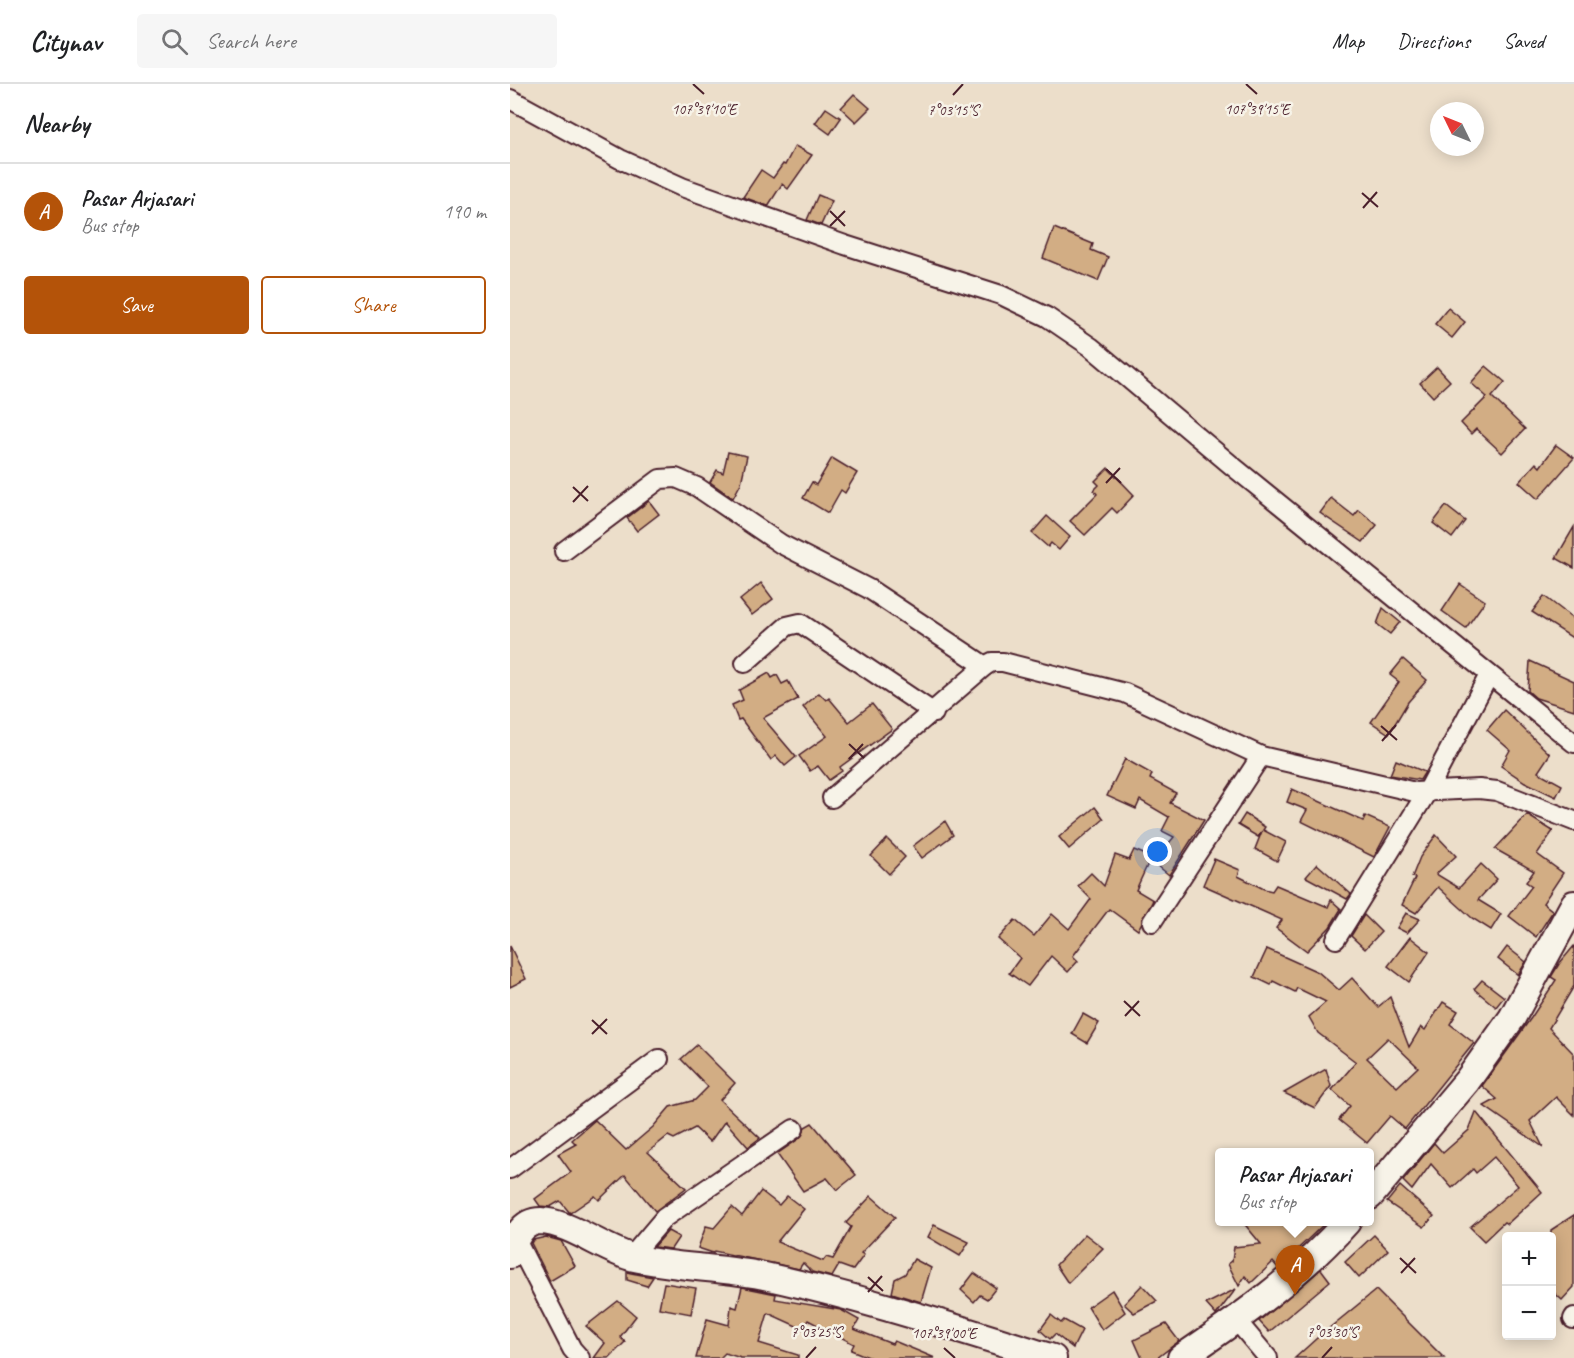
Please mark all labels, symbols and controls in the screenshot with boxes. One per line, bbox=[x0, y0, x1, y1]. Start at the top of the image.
search box bbox=[137, 14, 557, 68]
text: Citynav bbox=[30, 24, 101, 59]
icon: search bbox=[158, 25, 191, 58]
text: Search here bbox=[206, 27, 296, 55]
text: Map bbox=[1332, 28, 1364, 54]
text: Directions bbox=[1397, 28, 1470, 54]
text: Saved bbox=[1503, 28, 1544, 54]
text: 107°39'10"E bbox=[672, 100, 738, 119]
text: 107°39'15"E bbox=[1225, 100, 1291, 119]
text: 7°03'15"S bbox=[928, 101, 981, 120]
north arrow bbox=[1430, 102, 1484, 156]
text: Nearby bbox=[24, 107, 89, 140]
text: Pasar Arjasari bbox=[81, 185, 193, 213]
text: A bbox=[38, 199, 49, 224]
text: 190 m bbox=[443, 199, 486, 224]
text: Bus stop bbox=[81, 213, 139, 238]
button: Save bbox=[24, 276, 249, 334]
button: Share bbox=[261, 276, 486, 334]
your location bbox=[1143, 837, 1172, 866]
popup bbox=[1215, 1148, 1374, 1226]
text: Pasar Arjasari bbox=[1238, 1161, 1351, 1189]
text: Bus stop bbox=[1238, 1189, 1296, 1214]
map controls bbox=[1502, 1232, 1556, 1340]
button: + bbox=[1502, 1232, 1556, 1286]
pin: A bbox=[1276, 1246, 1314, 1295]
button: − bbox=[1502, 1286, 1556, 1340]
text: 7°03'25"S bbox=[791, 1323, 844, 1342]
text: 7°03'30"S bbox=[1307, 1323, 1360, 1342]
text: 107°39'00"E bbox=[912, 1324, 978, 1343]

